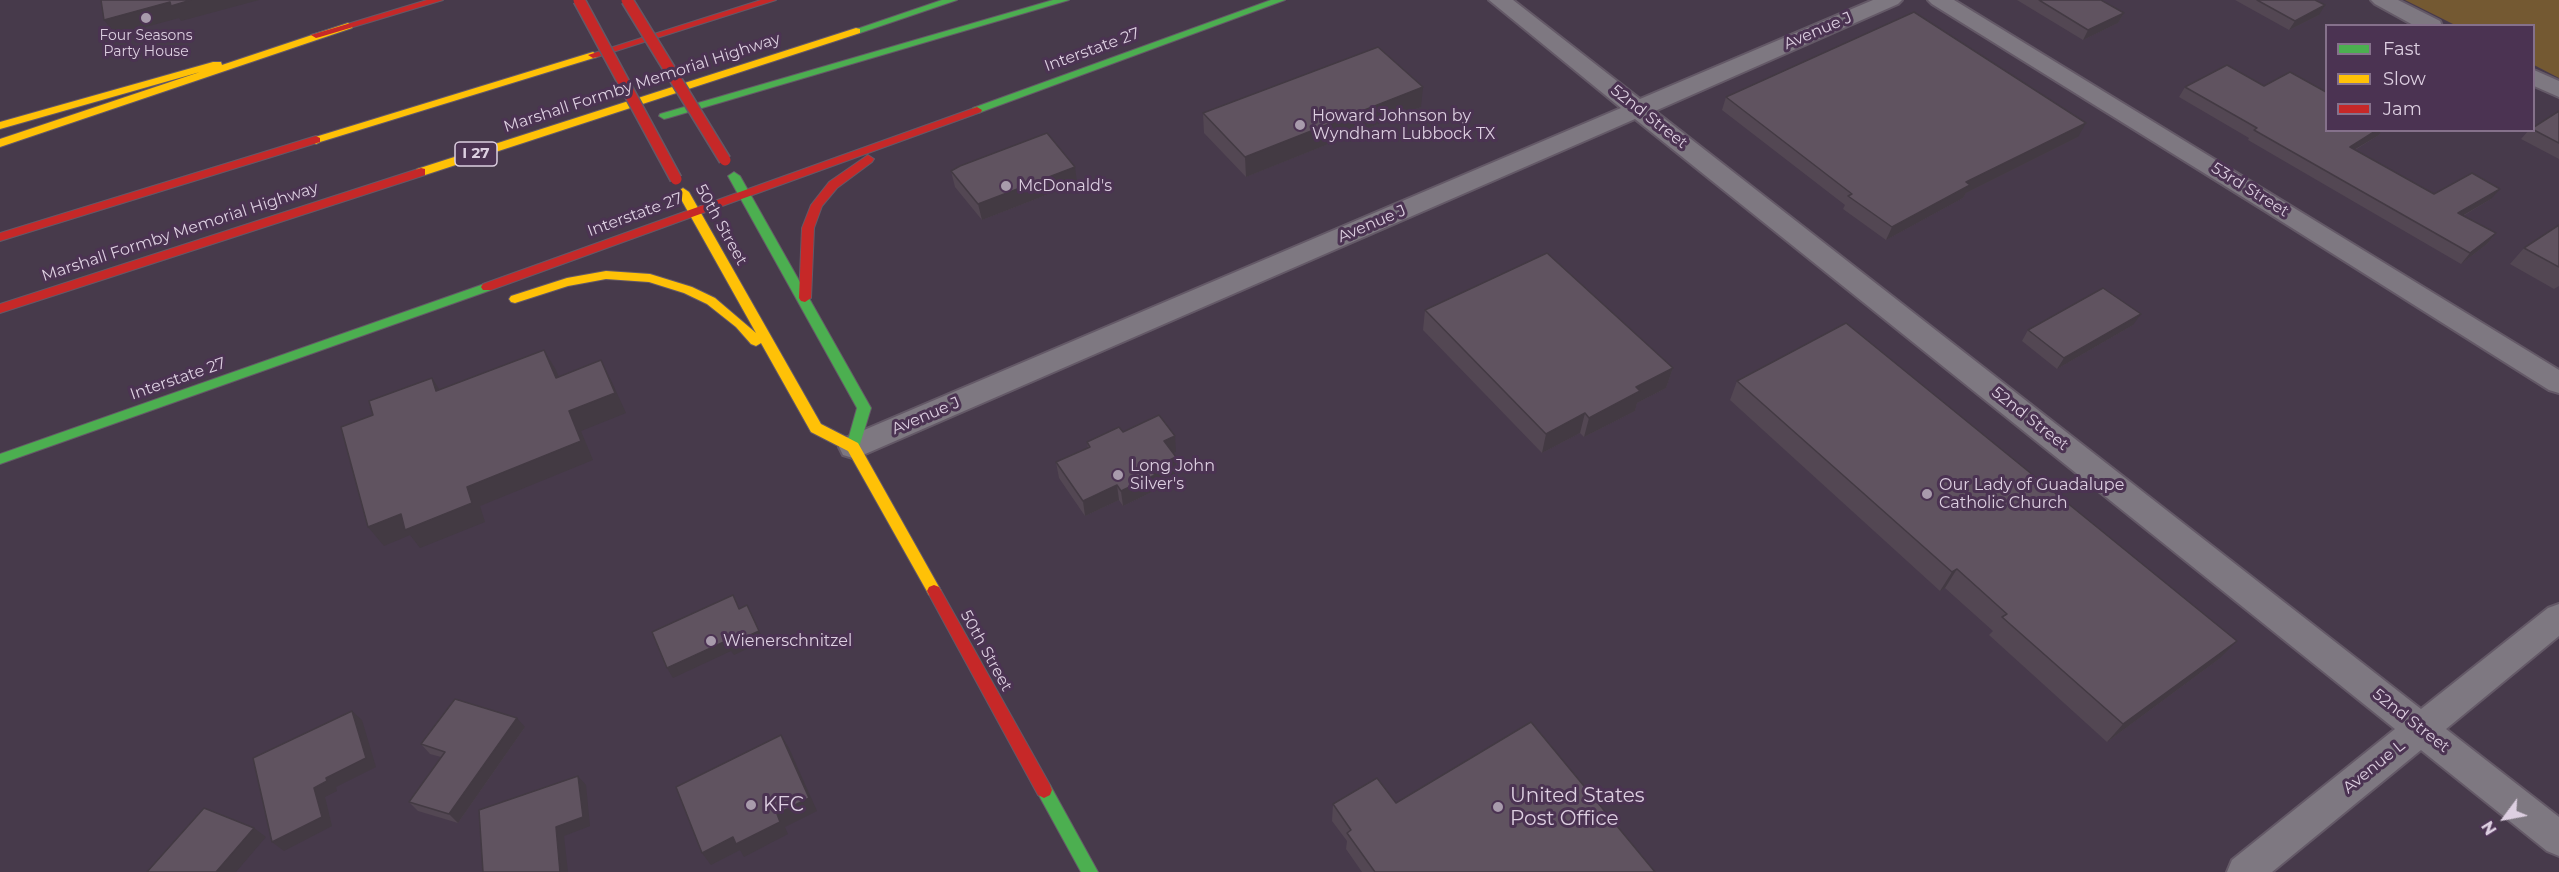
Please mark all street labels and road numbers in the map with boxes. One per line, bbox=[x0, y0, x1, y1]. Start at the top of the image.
street label: Avenue J bbox=[1781, 8, 1855, 54]
street label: Interstate 27 bbox=[1042, 24, 1142, 76]
street label: Marshall Formby Memorial Highway bbox=[501, 29, 783, 137]
street label: 52nd Street bbox=[1607, 81, 1691, 153]
road number: I 27 bbox=[455, 142, 497, 166]
street label: 53rd Street bbox=[2208, 159, 2292, 221]
street label: Marshall Formby Memorial Highway bbox=[39, 178, 321, 286]
street label: 50th Street bbox=[691, 181, 751, 269]
street label: Interstate 27 bbox=[585, 189, 685, 241]
street label: Avenue J bbox=[1335, 201, 1409, 247]
street label: Interstate 27 bbox=[128, 354, 228, 404]
street label: 52nd Street bbox=[1988, 383, 2072, 455]
street label: Avenue J bbox=[889, 393, 963, 439]
street label: 50th Street bbox=[956, 607, 1016, 695]
street label: 52nd Street bbox=[2369, 685, 2453, 757]
street label: Avenue L bbox=[2339, 736, 2409, 798]

